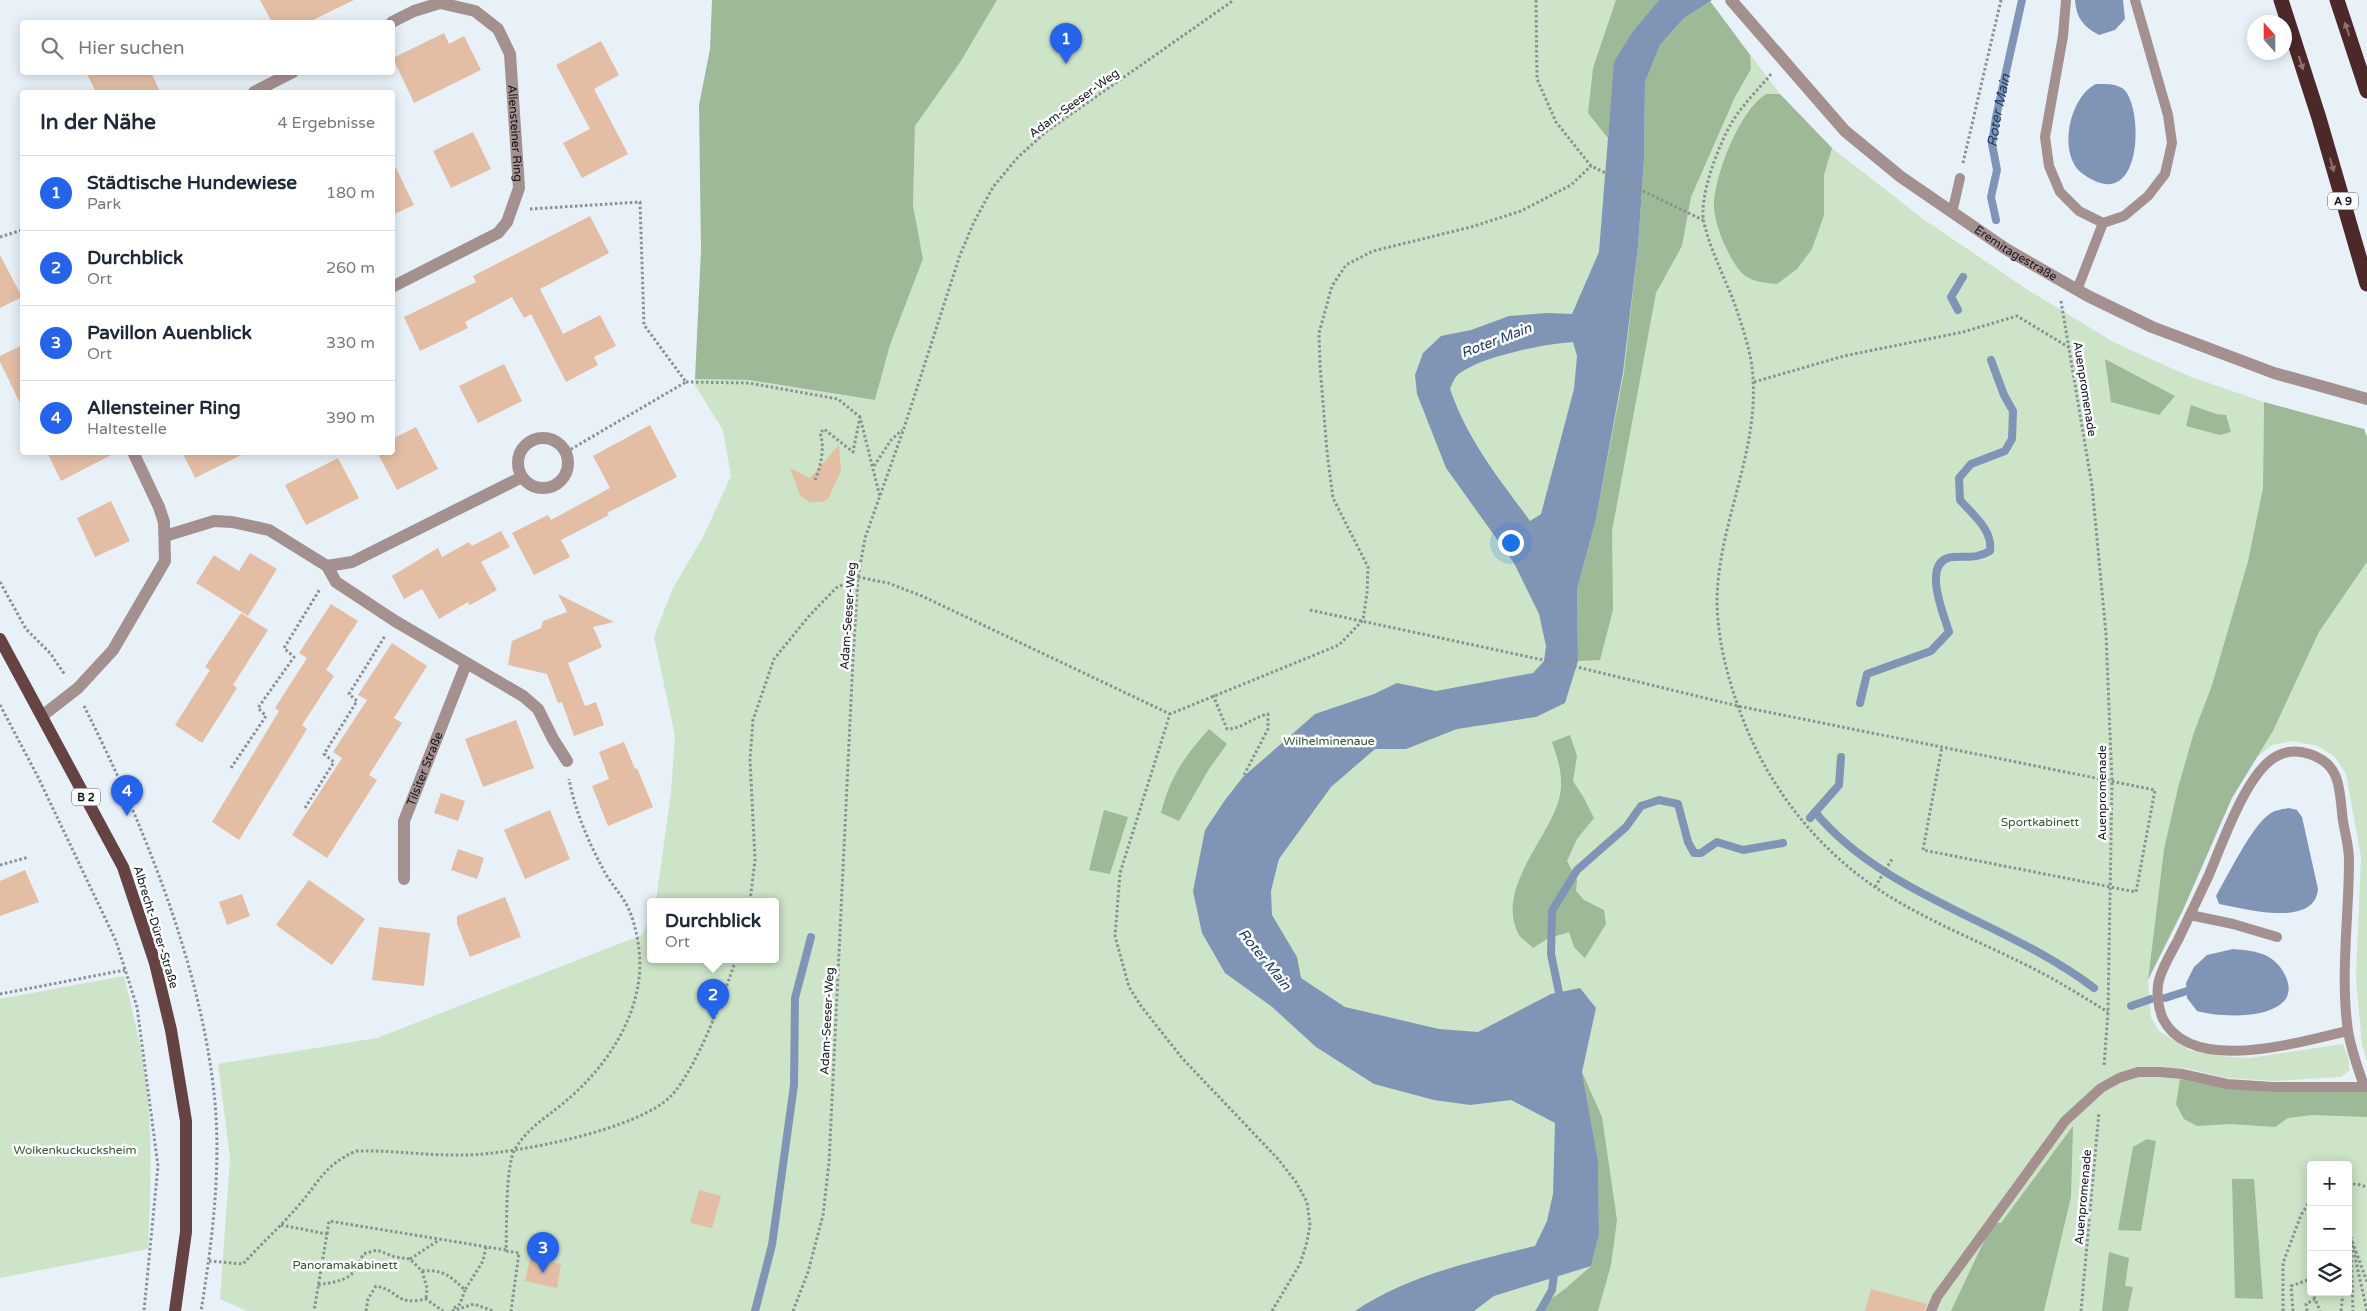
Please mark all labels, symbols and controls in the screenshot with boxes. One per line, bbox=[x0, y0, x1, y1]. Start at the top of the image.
north arrow bbox=[2247, 15, 2292, 60]
search box bbox=[20, 20, 395, 75]
one-way arrow bbox=[2342, 21, 2350, 36]
pin: 1 bbox=[1050, 23, 1082, 64]
icon: search bbox=[38, 34, 66, 62]
text: Hier suchen bbox=[78, 37, 185, 59]
one-way arrow bbox=[2298, 56, 2306, 71]
street label: Adam-Seeser-Weg bbox=[1026, 66, 1122, 140]
water label: Roter Main bbox=[1984, 72, 2014, 148]
street label: Allensteiner Ring bbox=[505, 84, 526, 182]
text: In der Nähe bbox=[40, 110, 156, 135]
text: 4 Ergebnisse bbox=[277, 113, 375, 133]
one-way arrow bbox=[2329, 158, 2337, 173]
text: Städtische Hundewiese bbox=[87, 172, 297, 194]
text: 1 bbox=[51, 183, 61, 203]
text: 180 m bbox=[326, 183, 375, 203]
road number: A 9 bbox=[2328, 192, 2358, 210]
text: Park bbox=[87, 194, 121, 214]
street label: Eremitagestraße bbox=[1972, 223, 2060, 284]
text: Durchblick bbox=[87, 247, 183, 269]
text: 2 bbox=[51, 258, 61, 278]
text: 260 m bbox=[326, 258, 375, 278]
text: Ort bbox=[87, 269, 112, 289]
water label: Roter Main bbox=[1459, 319, 1534, 362]
text: Pavillon Auenblick bbox=[87, 322, 252, 344]
text: 3 bbox=[51, 333, 61, 353]
text: 330 m bbox=[326, 333, 375, 353]
street label: Auenpromenade bbox=[2071, 341, 2099, 438]
text: Ort bbox=[87, 344, 112, 364]
text: Allensteiner Ring bbox=[87, 397, 241, 419]
text: 4 bbox=[51, 408, 61, 428]
text: 390 m bbox=[326, 408, 375, 428]
text: Haltestelle bbox=[87, 419, 167, 439]
your location bbox=[1498, 530, 1524, 556]
street label: Adam-Seeser-Weg bbox=[837, 562, 859, 670]
street label: Tilsiter Straße bbox=[404, 730, 446, 808]
park label: Wilhelminenaue bbox=[1283, 734, 1375, 748]
street label: Auenpromenade bbox=[2095, 745, 2109, 841]
pin: 4 bbox=[111, 775, 143, 816]
road number: B 2 bbox=[72, 789, 100, 806]
park label: Sportkabinett bbox=[2001, 815, 2080, 829]
street label: Albrecht-Dürer-Straße bbox=[131, 864, 181, 990]
popup bbox=[647, 898, 779, 963]
text: Durchblick bbox=[665, 910, 761, 932]
water label: Roter Main bbox=[1235, 925, 1295, 994]
text: Ort bbox=[665, 932, 690, 952]
street label: Adam-Seeser-Weg bbox=[817, 967, 837, 1075]
pin: 2 bbox=[697, 979, 729, 1020]
park label: Wolkenkuckucksheim bbox=[13, 1143, 137, 1157]
street label: Auenpromenade bbox=[2072, 1149, 2094, 1245]
map controls bbox=[2307, 1161, 2352, 1296]
button: + bbox=[2307, 1161, 2352, 1206]
button: − bbox=[2307, 1206, 2352, 1251]
pin: 3 bbox=[527, 1232, 559, 1273]
button: layers bbox=[2307, 1251, 2352, 1296]
park label: Panoramakabinett bbox=[292, 1258, 398, 1272]

